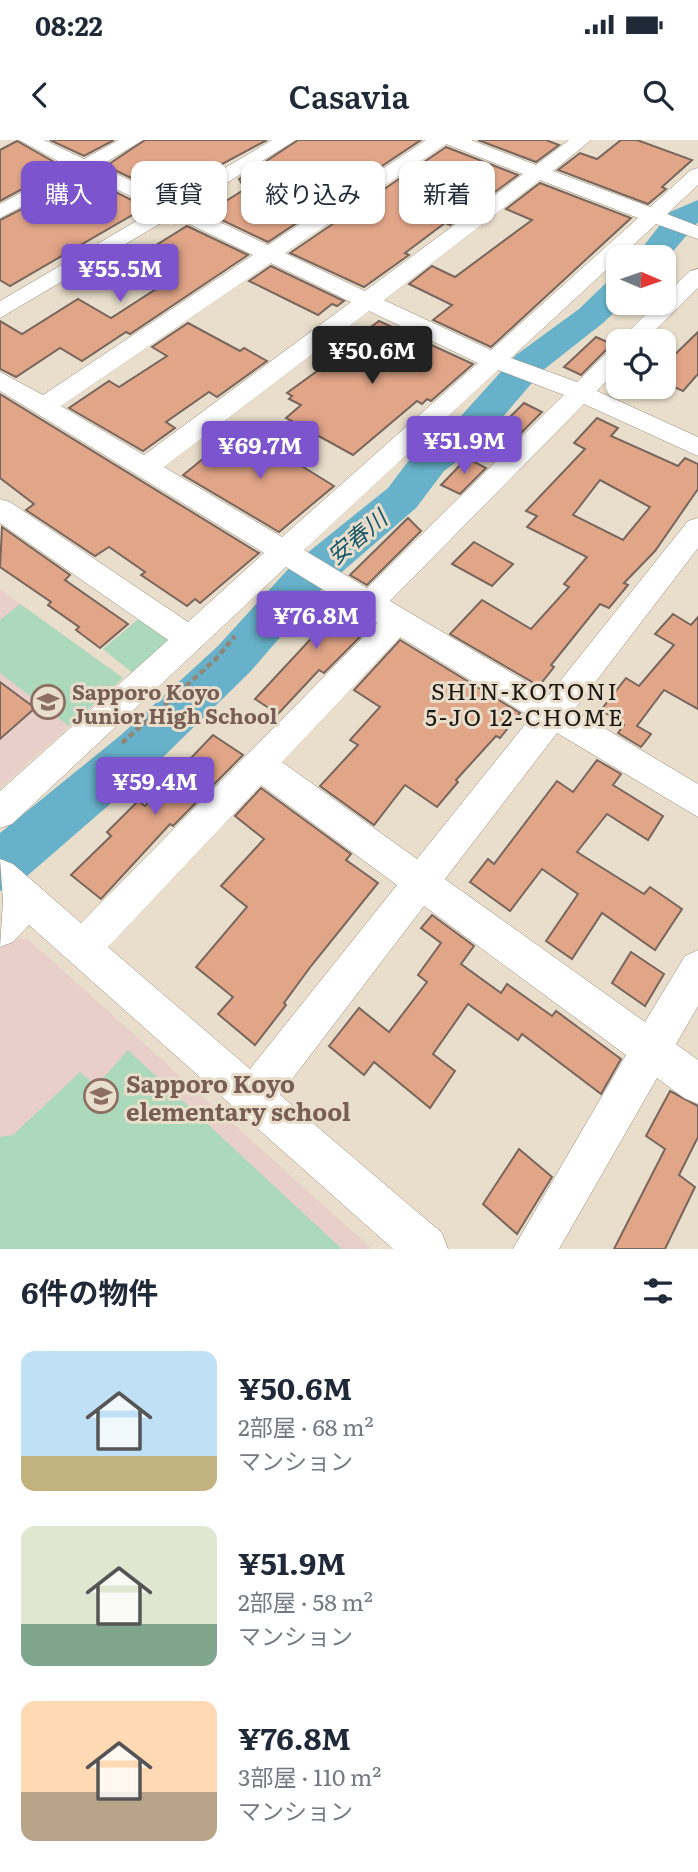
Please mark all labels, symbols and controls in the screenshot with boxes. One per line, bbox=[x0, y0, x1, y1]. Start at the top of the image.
text: 08:22 bbox=[35, 5, 103, 44]
text: Casavia bbox=[289, 71, 409, 119]
icon: back bbox=[21, 76, 59, 114]
icon: search bbox=[639, 76, 677, 114]
chip: 購入 bbox=[21, 161, 117, 224]
chip: 賃貸 bbox=[131, 161, 227, 224]
chip: 絞り込み bbox=[241, 161, 385, 224]
chip: 新着 bbox=[399, 161, 495, 224]
pin: ¥55.5M bbox=[63, 244, 177, 304]
north arrow bbox=[606, 245, 676, 315]
map controls bbox=[606, 245, 676, 399]
text: ¥55.5M bbox=[78, 250, 162, 284]
pin: ¥50.6M bbox=[315, 327, 429, 386]
button: locate bbox=[606, 329, 676, 399]
text: ¥50.6M bbox=[328, 332, 416, 366]
pin: ¥51.9M bbox=[407, 416, 521, 476]
pin: ¥69.7M bbox=[203, 422, 317, 481]
text: ¥51.9M bbox=[423, 422, 505, 456]
text: ¥69.7M bbox=[218, 427, 302, 461]
water label: 安春川 bbox=[319, 499, 396, 571]
pin: ¥76.8M bbox=[259, 592, 373, 651]
text: ¥76.8M bbox=[273, 597, 359, 631]
district label: SHIN-KOTONI 5-JO 12-CHOME bbox=[425, 673, 625, 733]
place label: Sapporo Koyo Junior High School bbox=[72, 675, 278, 730]
school or university icon: Sapporo Koyo Junior High School bbox=[29, 683, 67, 721]
pin: ¥59.4M bbox=[98, 758, 212, 817]
text: ¥59.4M bbox=[112, 763, 198, 797]
place label: Sapporo Koyo elementary school bbox=[126, 1065, 351, 1128]
school or university icon: Sapporo Koyo elementary school bbox=[82, 1077, 120, 1115]
text: 6件の物件 bbox=[21, 1269, 159, 1313]
icon: filters bbox=[639, 1272, 677, 1310]
text: ¥50.6M bbox=[238, 1365, 352, 1409]
icon: home bbox=[77, 1379, 161, 1463]
text: 2部屋 · 68 m² bbox=[238, 1409, 374, 1443]
text: マンション bbox=[238, 1443, 353, 1477]
text: ¥51.9M bbox=[238, 1540, 346, 1584]
icon: home bbox=[77, 1554, 161, 1638]
text: 2部屋 · 58 m² bbox=[238, 1584, 373, 1618]
text: マンション bbox=[238, 1618, 353, 1652]
text: ¥76.8M bbox=[238, 1715, 351, 1759]
icon: home bbox=[77, 1729, 161, 1813]
text: 3部屋 · 110 m² bbox=[238, 1759, 381, 1793]
text: マンション bbox=[238, 1793, 353, 1827]

